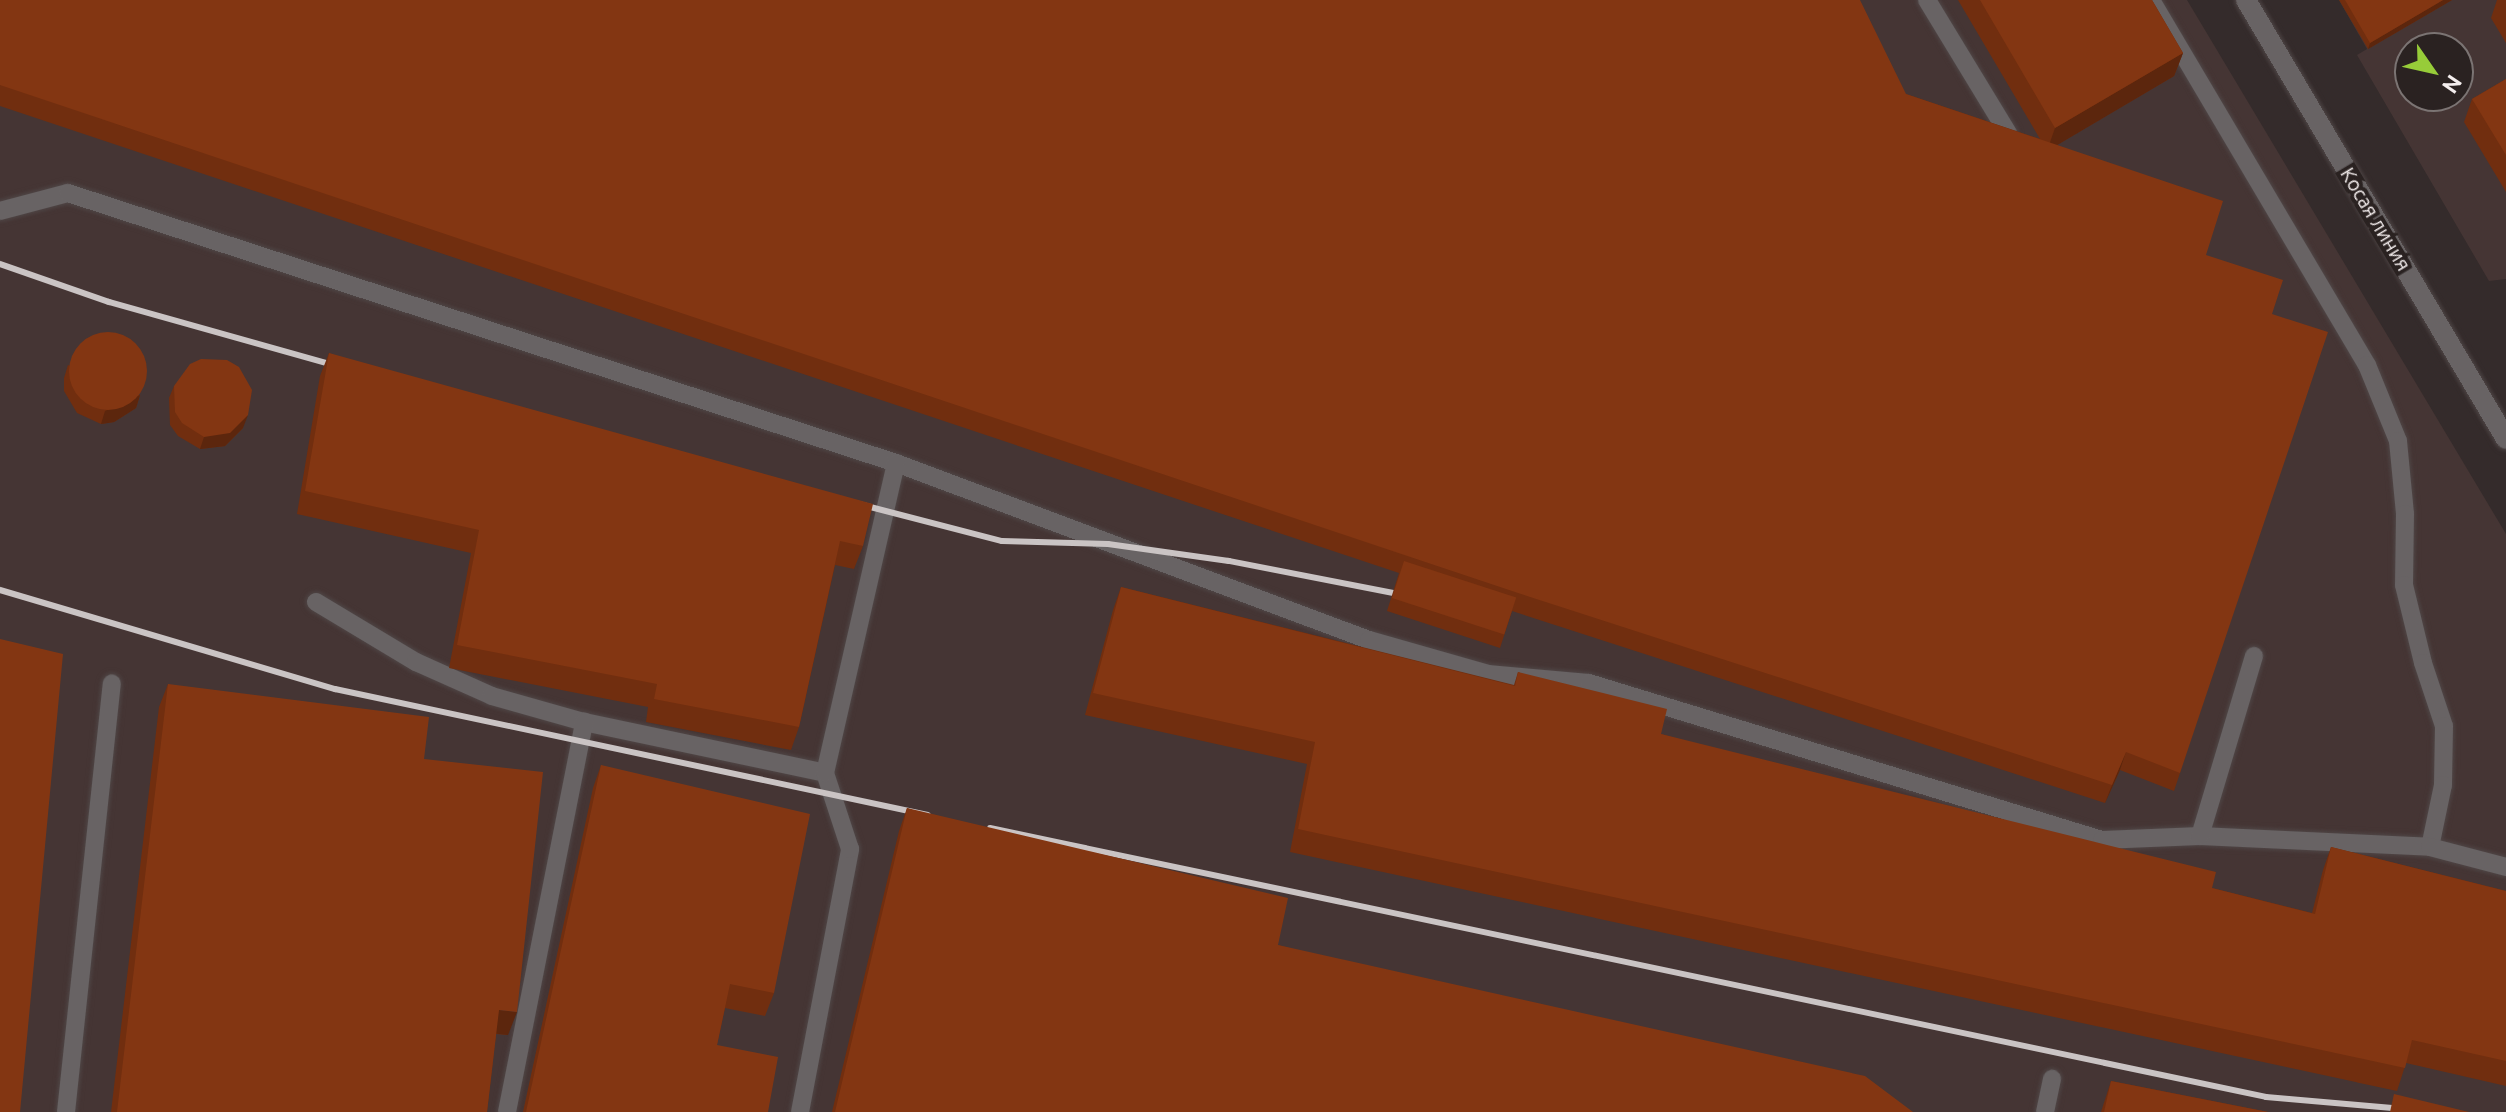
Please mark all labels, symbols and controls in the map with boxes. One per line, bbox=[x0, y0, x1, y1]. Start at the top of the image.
north arrow bbox=[2394, 32, 2474, 112]
text: N bbox=[2438, 71, 2468, 98]
street label: Косая линия bbox=[2336, 163, 2416, 275]

